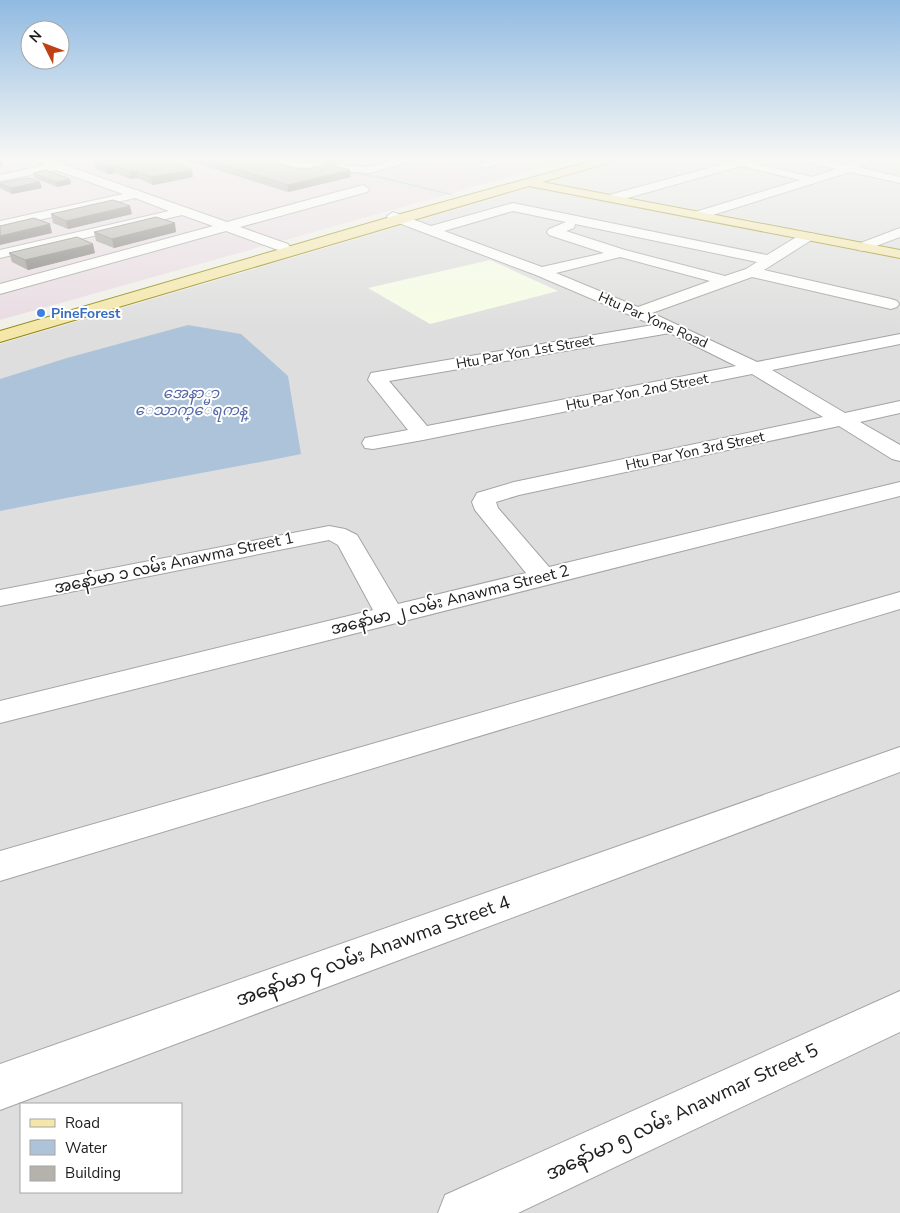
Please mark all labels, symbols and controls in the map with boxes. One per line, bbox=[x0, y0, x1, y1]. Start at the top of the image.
north arrow bbox=[20, 20, 70, 70]
text: N bbox=[25, 26, 46, 47]
street label: Htu Par Yone Road bbox=[595, 287, 711, 353]
place label: PineForest bbox=[51, 304, 121, 323]
marker: PineForest bbox=[35, 307, 47, 319]
street label: Htu Par Yon 1st Street bbox=[454, 330, 596, 374]
street label: Htu Par Yon 2nd Street bbox=[564, 369, 710, 415]
water label: အေနာ္မာ ေသာက္ေရကန္ bbox=[135, 383, 249, 422]
street label: Htu Par Yon 3rd Street bbox=[624, 427, 766, 475]
street label: အနော်မာ ၁ လမ်း Anawma Street 1 bbox=[52, 526, 296, 601]
street label: အနော်မာ ၂ လမ်း Anawma Street 2 bbox=[328, 559, 572, 642]
street label: အနော်မာ ၄ လမ်း Anawma Street 4 bbox=[232, 887, 514, 1015]
street label: အနော်မာ ၅ လမ်း Anawmar Street 5 bbox=[541, 1035, 823, 1189]
legend bbox=[20, 1103, 182, 1193]
text: Road bbox=[65, 1113, 100, 1133]
text: Water bbox=[65, 1138, 108, 1158]
text: Building bbox=[65, 1163, 121, 1183]

